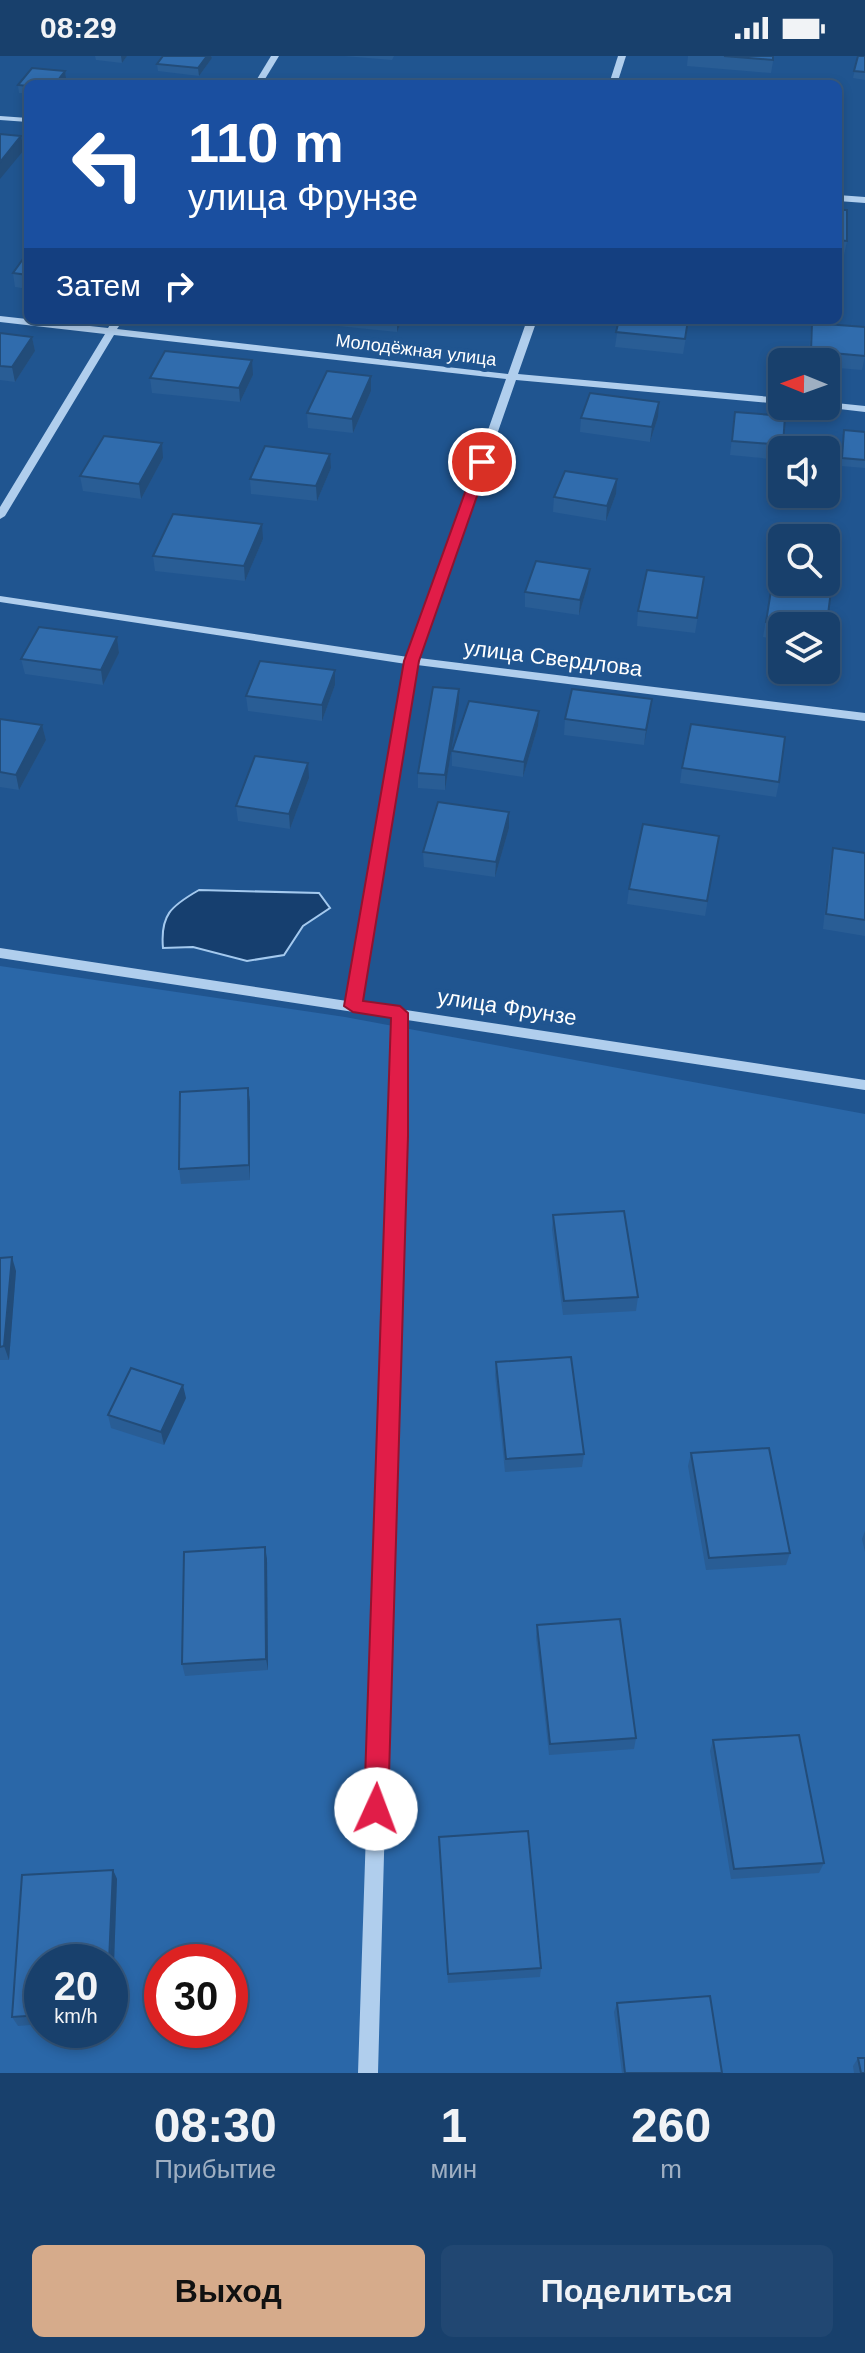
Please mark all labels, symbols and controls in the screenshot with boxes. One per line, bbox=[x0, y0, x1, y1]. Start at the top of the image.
text: 08:29 bbox=[40, 11, 117, 44]
text: 110 m bbox=[188, 111, 344, 174]
icon: left bbox=[56, 112, 160, 216]
text: улица Фрунзе bbox=[188, 177, 418, 218]
icon: right bbox=[157, 264, 201, 308]
text: Затем bbox=[56, 269, 141, 302]
street label: Молодёжная улица bbox=[334, 330, 499, 370]
north arrow bbox=[768, 348, 840, 420]
map controls bbox=[768, 348, 840, 684]
pin bbox=[448, 428, 516, 496]
button: sound bbox=[768, 436, 840, 508]
icon: arrive bbox=[460, 440, 504, 484]
button: search bbox=[768, 524, 840, 596]
button: layers bbox=[768, 612, 840, 684]
street label: улица Свердлова bbox=[462, 635, 644, 681]
street label: улица Фрунзе bbox=[436, 984, 578, 1030]
position arrow bbox=[334, 1767, 418, 1851]
speed limit sign: 30 bbox=[144, 1944, 248, 2048]
text: 20 bbox=[54, 1964, 98, 2008]
text: km/h bbox=[54, 2005, 98, 2027]
text: 08:30 bbox=[154, 2099, 277, 2152]
text: 1 bbox=[440, 2099, 467, 2152]
text: 260 bbox=[631, 2099, 711, 2152]
text: Прибытие bbox=[154, 2154, 276, 2184]
text: мин bbox=[430, 2154, 477, 2184]
text: m bbox=[660, 2154, 682, 2184]
button: Выход bbox=[32, 2245, 425, 2337]
button: Поделиться bbox=[441, 2245, 833, 2337]

